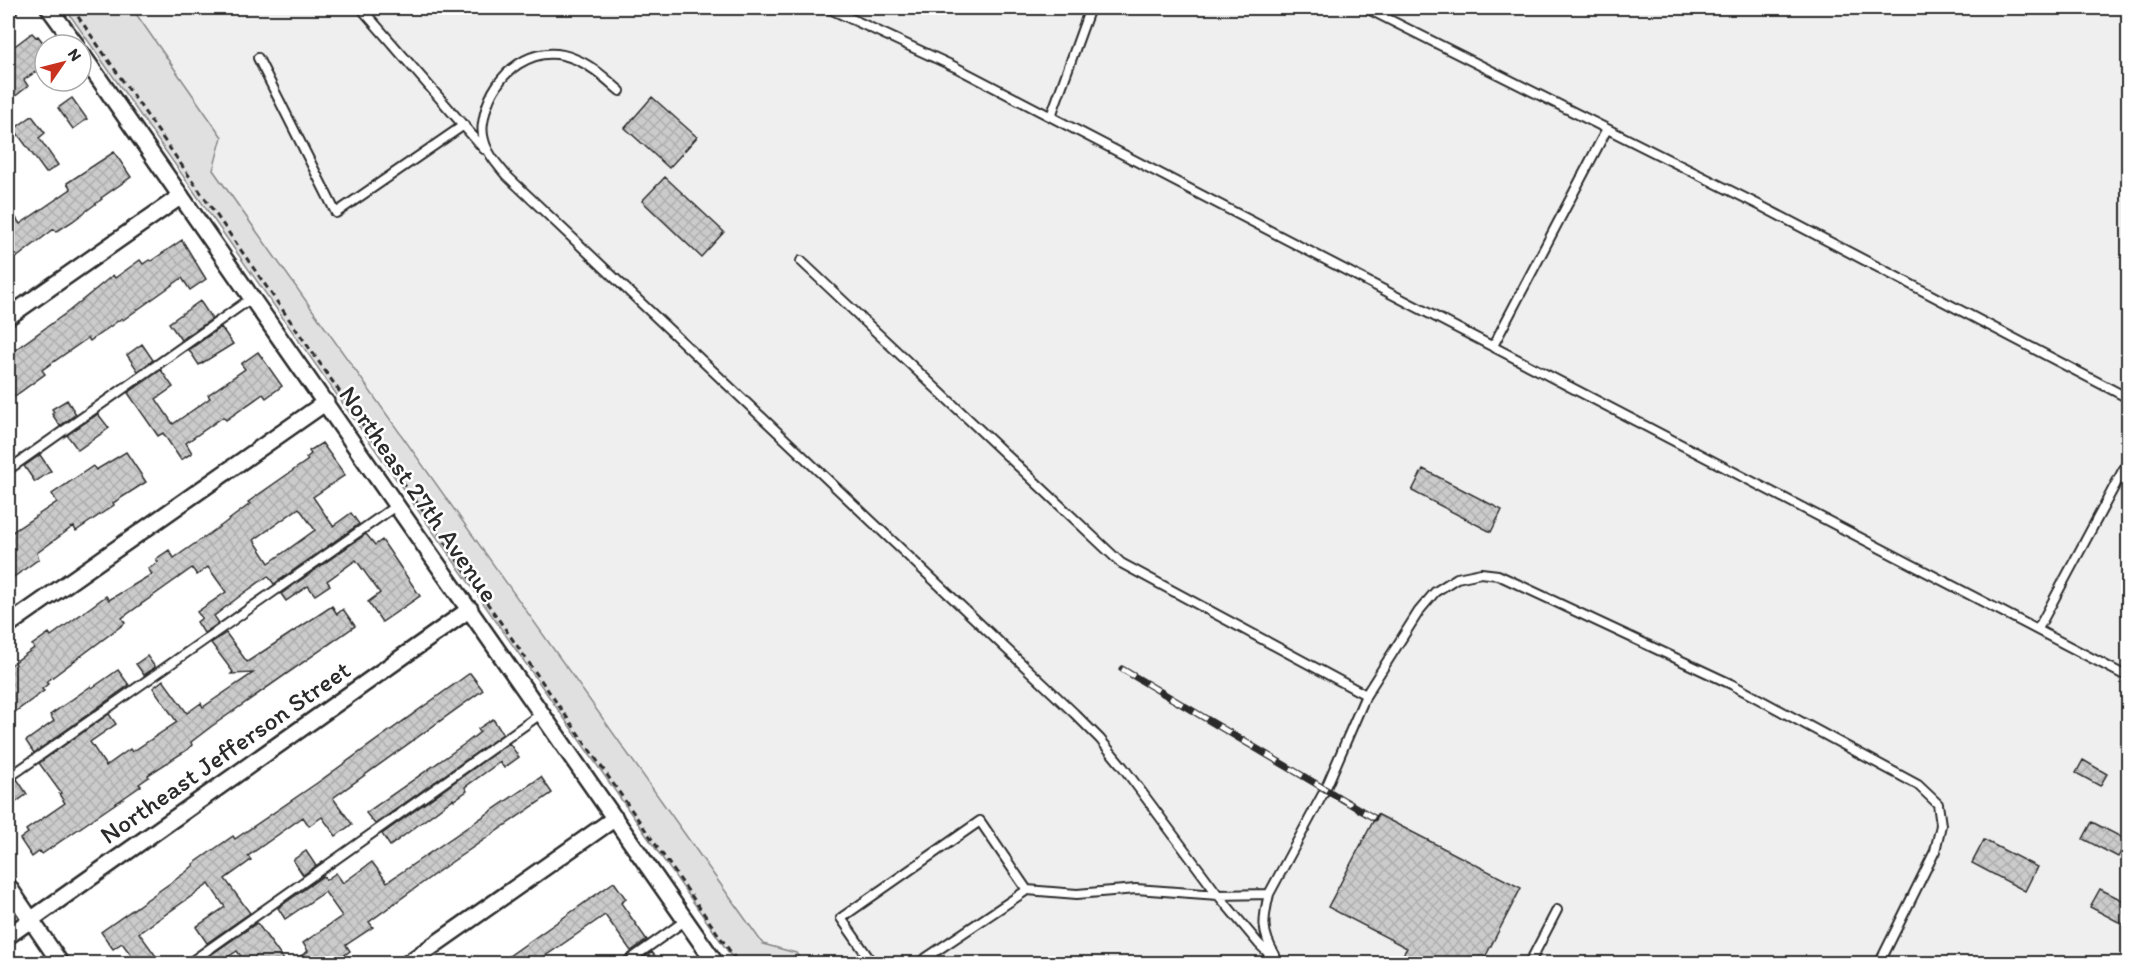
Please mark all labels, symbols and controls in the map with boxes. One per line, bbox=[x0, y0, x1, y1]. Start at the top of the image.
north arrow bbox=[33, 33, 93, 93]
text: N bbox=[64, 45, 86, 65]
street label: Northeast 27th Avenue bbox=[332, 380, 506, 608]
street label: Northeast Jefferson Street bbox=[94, 653, 357, 851]

